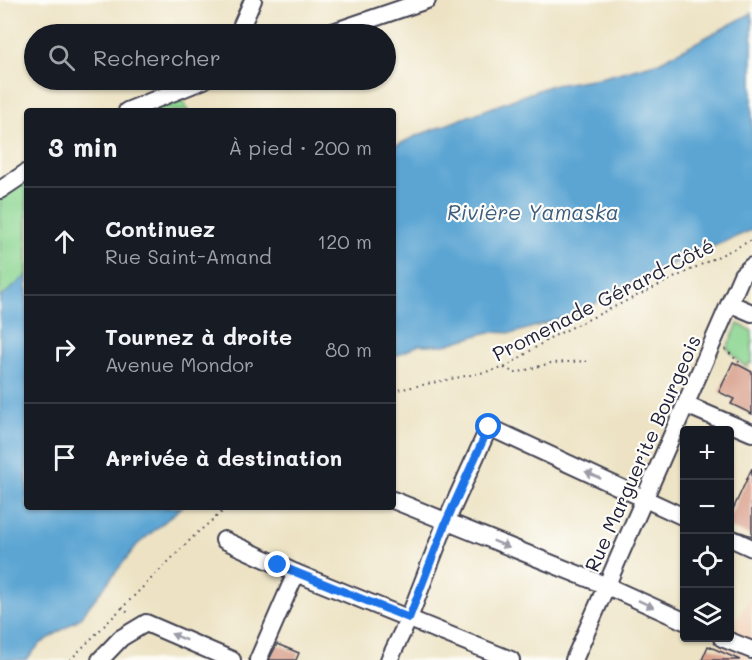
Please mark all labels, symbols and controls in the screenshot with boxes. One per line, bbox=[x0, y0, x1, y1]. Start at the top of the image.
search box bbox=[24, 24, 396, 90]
icon: search bbox=[45, 41, 78, 74]
text: Rechercher bbox=[93, 43, 221, 72]
text: 3 min bbox=[48, 130, 117, 164]
text: À pied · 200 m bbox=[229, 134, 372, 160]
water label: Rivière Yamaska bbox=[447, 198, 619, 225]
text: Continuez bbox=[105, 214, 215, 243]
icon: ahead bbox=[48, 225, 81, 258]
text: 120 m bbox=[317, 228, 372, 254]
street label: Promenade Gérard-Côté bbox=[488, 232, 718, 366]
text: Rue Saint-Amand bbox=[105, 243, 272, 269]
text: Tournez à droite bbox=[105, 322, 292, 351]
street label: Rue Marguerite Bourgeois bbox=[578, 331, 706, 575]
icon: right bbox=[48, 333, 81, 366]
text: 80 m bbox=[325, 336, 372, 362]
text: Avenue Mondor bbox=[105, 351, 254, 377]
route start bbox=[475, 413, 501, 439]
map controls bbox=[680, 426, 734, 642]
button: + bbox=[680, 426, 734, 480]
icon: arrive bbox=[48, 441, 81, 474]
text: Arrivée à destination bbox=[105, 443, 342, 472]
one-way arrow bbox=[584, 470, 602, 480]
button: − bbox=[680, 480, 734, 534]
button: locate bbox=[680, 534, 734, 588]
one-way arrow bbox=[492, 539, 510, 549]
route end bbox=[264, 551, 290, 577]
button: layers bbox=[680, 588, 734, 642]
one-way arrow bbox=[637, 599, 655, 609]
one-way arrow bbox=[169, 632, 187, 642]

